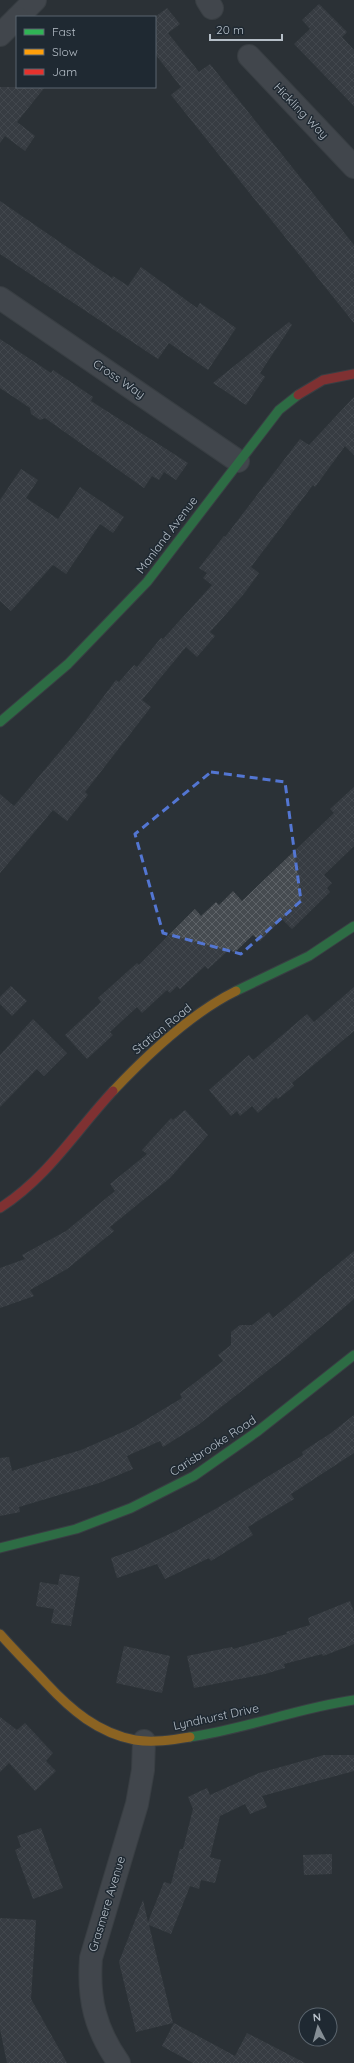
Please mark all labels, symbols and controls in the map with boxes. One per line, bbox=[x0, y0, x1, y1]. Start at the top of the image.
legend bbox=[16, 16, 156, 88]
scale bar bbox=[210, 16, 282, 42]
text: 20 m bbox=[216, 22, 244, 37]
text: Fast bbox=[52, 24, 76, 39]
text: Slow bbox=[52, 44, 78, 59]
text: Jam bbox=[52, 64, 77, 79]
street label: Hickling Way bbox=[271, 79, 332, 142]
street label: Cross Way bbox=[90, 356, 148, 401]
street label: Manland Avenue bbox=[133, 493, 201, 576]
street label: Station Road bbox=[129, 1000, 194, 1057]
street label: Carisbrooke Road bbox=[167, 1412, 259, 1479]
street label: Lyndhurst Drive bbox=[172, 1700, 260, 1733]
street label: Grasmere Avenue bbox=[85, 1854, 128, 1953]
north arrow bbox=[298, 2007, 338, 2047]
text: N bbox=[312, 2010, 322, 2024]

